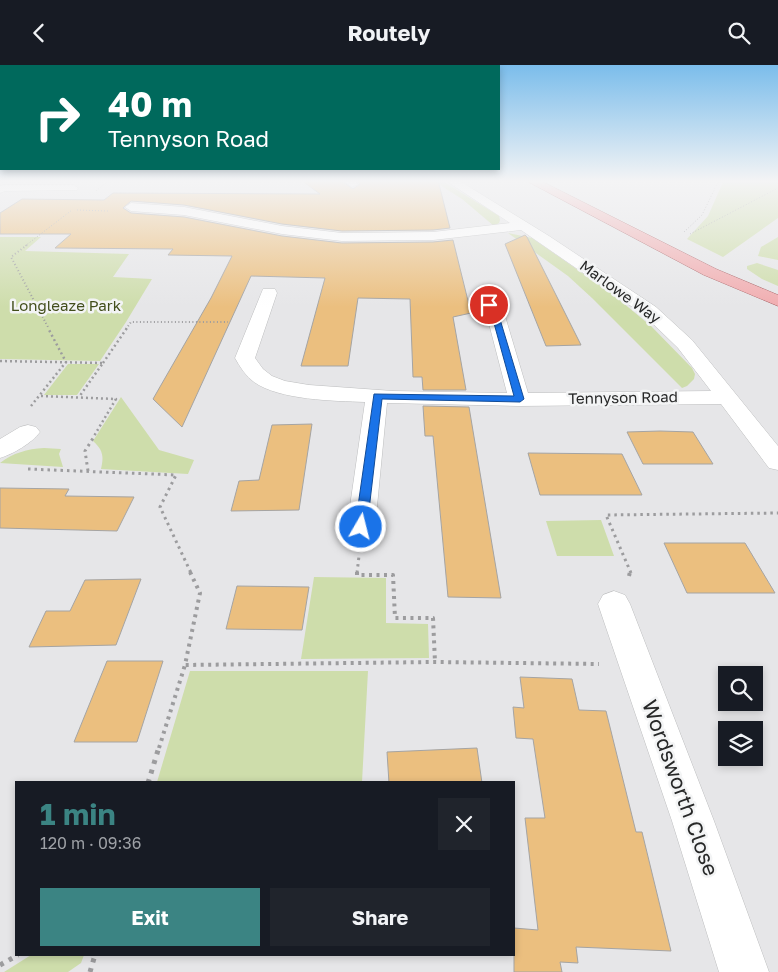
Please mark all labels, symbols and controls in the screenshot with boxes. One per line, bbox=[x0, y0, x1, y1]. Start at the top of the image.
icon: back bbox=[25, 19, 53, 47]
text: Routely bbox=[347, 19, 431, 46]
icon: search bbox=[725, 19, 753, 47]
text: 40 m bbox=[108, 83, 192, 125]
icon: right bbox=[25, 85, 90, 150]
text: Tennyson Road bbox=[108, 125, 269, 152]
street label: Marlowe Way bbox=[577, 256, 665, 327]
pin bbox=[468, 284, 510, 326]
icon: arrive bbox=[475, 291, 503, 319]
park label: Longleaze Park bbox=[11, 296, 122, 314]
street label: Tennyson Road bbox=[568, 387, 678, 407]
position arrow bbox=[334, 500, 386, 552]
map controls bbox=[718, 666, 763, 766]
button: search bbox=[718, 666, 763, 711]
street label: Wordsworth Close bbox=[637, 696, 725, 879]
button: layers bbox=[718, 721, 763, 766]
text: 1 min bbox=[40, 796, 116, 832]
button: close bbox=[438, 798, 490, 850]
text: 120 m · 09:36 bbox=[40, 833, 141, 853]
button: Exit bbox=[40, 888, 260, 946]
button: Share bbox=[270, 888, 490, 946]

